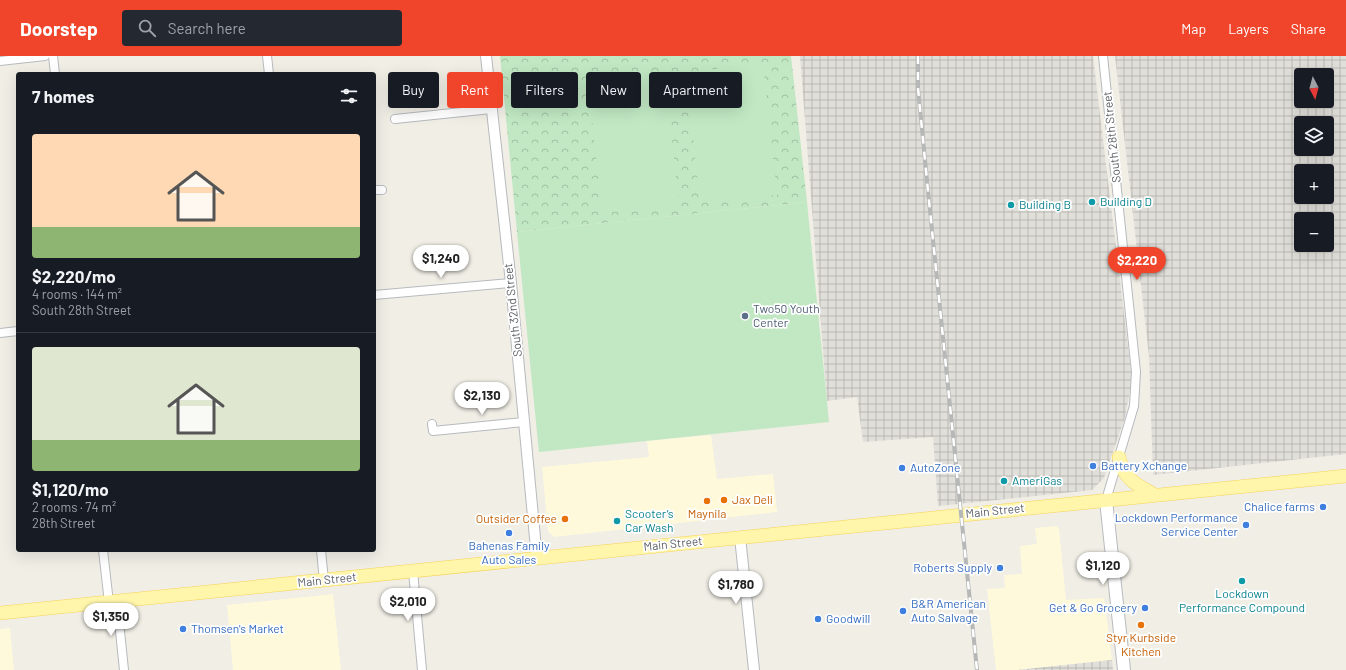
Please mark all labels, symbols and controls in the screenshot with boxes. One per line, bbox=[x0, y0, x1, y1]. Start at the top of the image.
search box bbox=[122, 10, 402, 46]
text: Doorstep bbox=[20, 17, 98, 40]
icon: search bbox=[136, 17, 158, 39]
text: Search here bbox=[168, 19, 246, 37]
text: Map bbox=[1181, 20, 1206, 37]
text: Layers bbox=[1228, 20, 1269, 37]
text: Share bbox=[1291, 20, 1326, 37]
north arrow bbox=[1294, 68, 1334, 108]
map controls bbox=[1294, 68, 1334, 252]
chip: Buy bbox=[388, 72, 439, 108]
chip: Rent bbox=[447, 72, 503, 108]
chip: Filters bbox=[511, 72, 578, 108]
chip: New bbox=[586, 72, 641, 108]
chip: Apartment bbox=[649, 72, 742, 108]
icon: filters bbox=[338, 85, 360, 107]
text: 7 homes bbox=[32, 86, 94, 106]
street label: South 28th Street bbox=[1099, 91, 1123, 184]
button: layers bbox=[1294, 116, 1334, 156]
icon: home bbox=[160, 160, 232, 232]
button: + bbox=[1294, 164, 1334, 204]
place label: Building D bbox=[1100, 194, 1152, 208]
place label: Building B bbox=[1019, 197, 1071, 211]
marker: Building D bbox=[1087, 197, 1097, 207]
marker: Building B bbox=[1006, 200, 1016, 210]
button: − bbox=[1294, 212, 1334, 252]
pin: $1,240 bbox=[408, 245, 474, 279]
pin: $2,220 bbox=[1104, 247, 1170, 281]
text: $1,240 bbox=[422, 250, 460, 266]
text: $2,220 bbox=[1117, 252, 1157, 268]
street label: South 32nd Street bbox=[500, 263, 524, 358]
text: $2,220/mo bbox=[32, 266, 116, 286]
text: 4 rooms · 144 m² bbox=[32, 286, 122, 302]
place label: Two50 Youth Center bbox=[753, 301, 820, 329]
text: South 28th Street bbox=[32, 302, 132, 318]
marker: Two50 Youth Center bbox=[740, 311, 750, 321]
icon: home bbox=[160, 373, 232, 445]
pin: $2,130 bbox=[449, 382, 515, 416]
text: $2,130 bbox=[463, 387, 501, 403]
place label: Battery Xchange bbox=[1101, 458, 1187, 472]
place label: AutoZone bbox=[910, 460, 960, 474]
marker: Battery Xchange bbox=[1088, 461, 1098, 471]
marker: AutoZone bbox=[897, 463, 907, 473]
place label: AmeriGas bbox=[1012, 473, 1062, 487]
marker: AmeriGas bbox=[999, 476, 1009, 486]
text: $1,120/mo bbox=[32, 479, 109, 499]
place label: Jax Deli bbox=[732, 492, 773, 506]
marker: Jax Deli bbox=[719, 495, 729, 505]
marker: Maynila bbox=[702, 496, 712, 506]
text: 2 rooms · 74 m² bbox=[32, 499, 116, 515]
place label: Chalice farms bbox=[1244, 499, 1315, 513]
street label: Main Street bbox=[965, 500, 1025, 520]
marker: Chalice farms bbox=[1318, 502, 1328, 512]
place label: Scooter’s Car Wash bbox=[625, 506, 674, 534]
place label: Maynila bbox=[688, 506, 726, 520]
place label: Lockdown Performance Service Center bbox=[1115, 510, 1239, 538]
place label: Outsider Coffee bbox=[476, 511, 557, 525]
marker: Outsider Coffee bbox=[560, 514, 570, 524]
text: 28th Street bbox=[32, 515, 96, 531]
marker: Scooter’s Car Wash bbox=[612, 516, 622, 526]
marker: Lockdown Performance Service Center bbox=[1241, 520, 1251, 530]
marker: Bahenas Family Auto Sales bbox=[504, 528, 514, 538]
street label: Main Street bbox=[643, 533, 703, 553]
place label: Bahenas Family Auto Sales bbox=[469, 538, 550, 566]
pin: $1,120 bbox=[1070, 552, 1136, 586]
text: $1,120 bbox=[1086, 557, 1120, 573]
place label: Roberts Supply bbox=[913, 560, 992, 574]
marker: Roberts Supply bbox=[995, 563, 1005, 573]
street label: Main Street bbox=[297, 569, 357, 589]
pin: $1,780 bbox=[703, 571, 769, 605]
text: $1,780 bbox=[718, 576, 754, 592]
marker: Lockdown Performance Compound bbox=[1237, 576, 1247, 586]
place label: Lockdown Performance Compound bbox=[1179, 586, 1305, 614]
pin: $2,010 bbox=[375, 588, 441, 622]
text: $2,010 bbox=[389, 593, 427, 609]
place label: B&R American Auto Salvage bbox=[911, 596, 986, 624]
place label: Get & Go Grocery bbox=[1049, 600, 1137, 614]
pin: $1,350 bbox=[78, 603, 144, 637]
marker: Get & Go Grocery bbox=[1140, 603, 1150, 613]
marker: B&R American Auto Salvage bbox=[898, 606, 908, 616]
text: $1,350 bbox=[93, 608, 129, 624]
place label: Goodwill bbox=[826, 611, 870, 625]
marker: Goodwill bbox=[813, 614, 823, 624]
marker: Styr Kurbside Kitchen bbox=[1136, 620, 1146, 630]
place label: Thomsen's Market bbox=[191, 621, 284, 635]
marker: Thomsen's Market bbox=[178, 624, 188, 634]
place label: Styr Kurbside Kitchen bbox=[1106, 630, 1176, 658]

